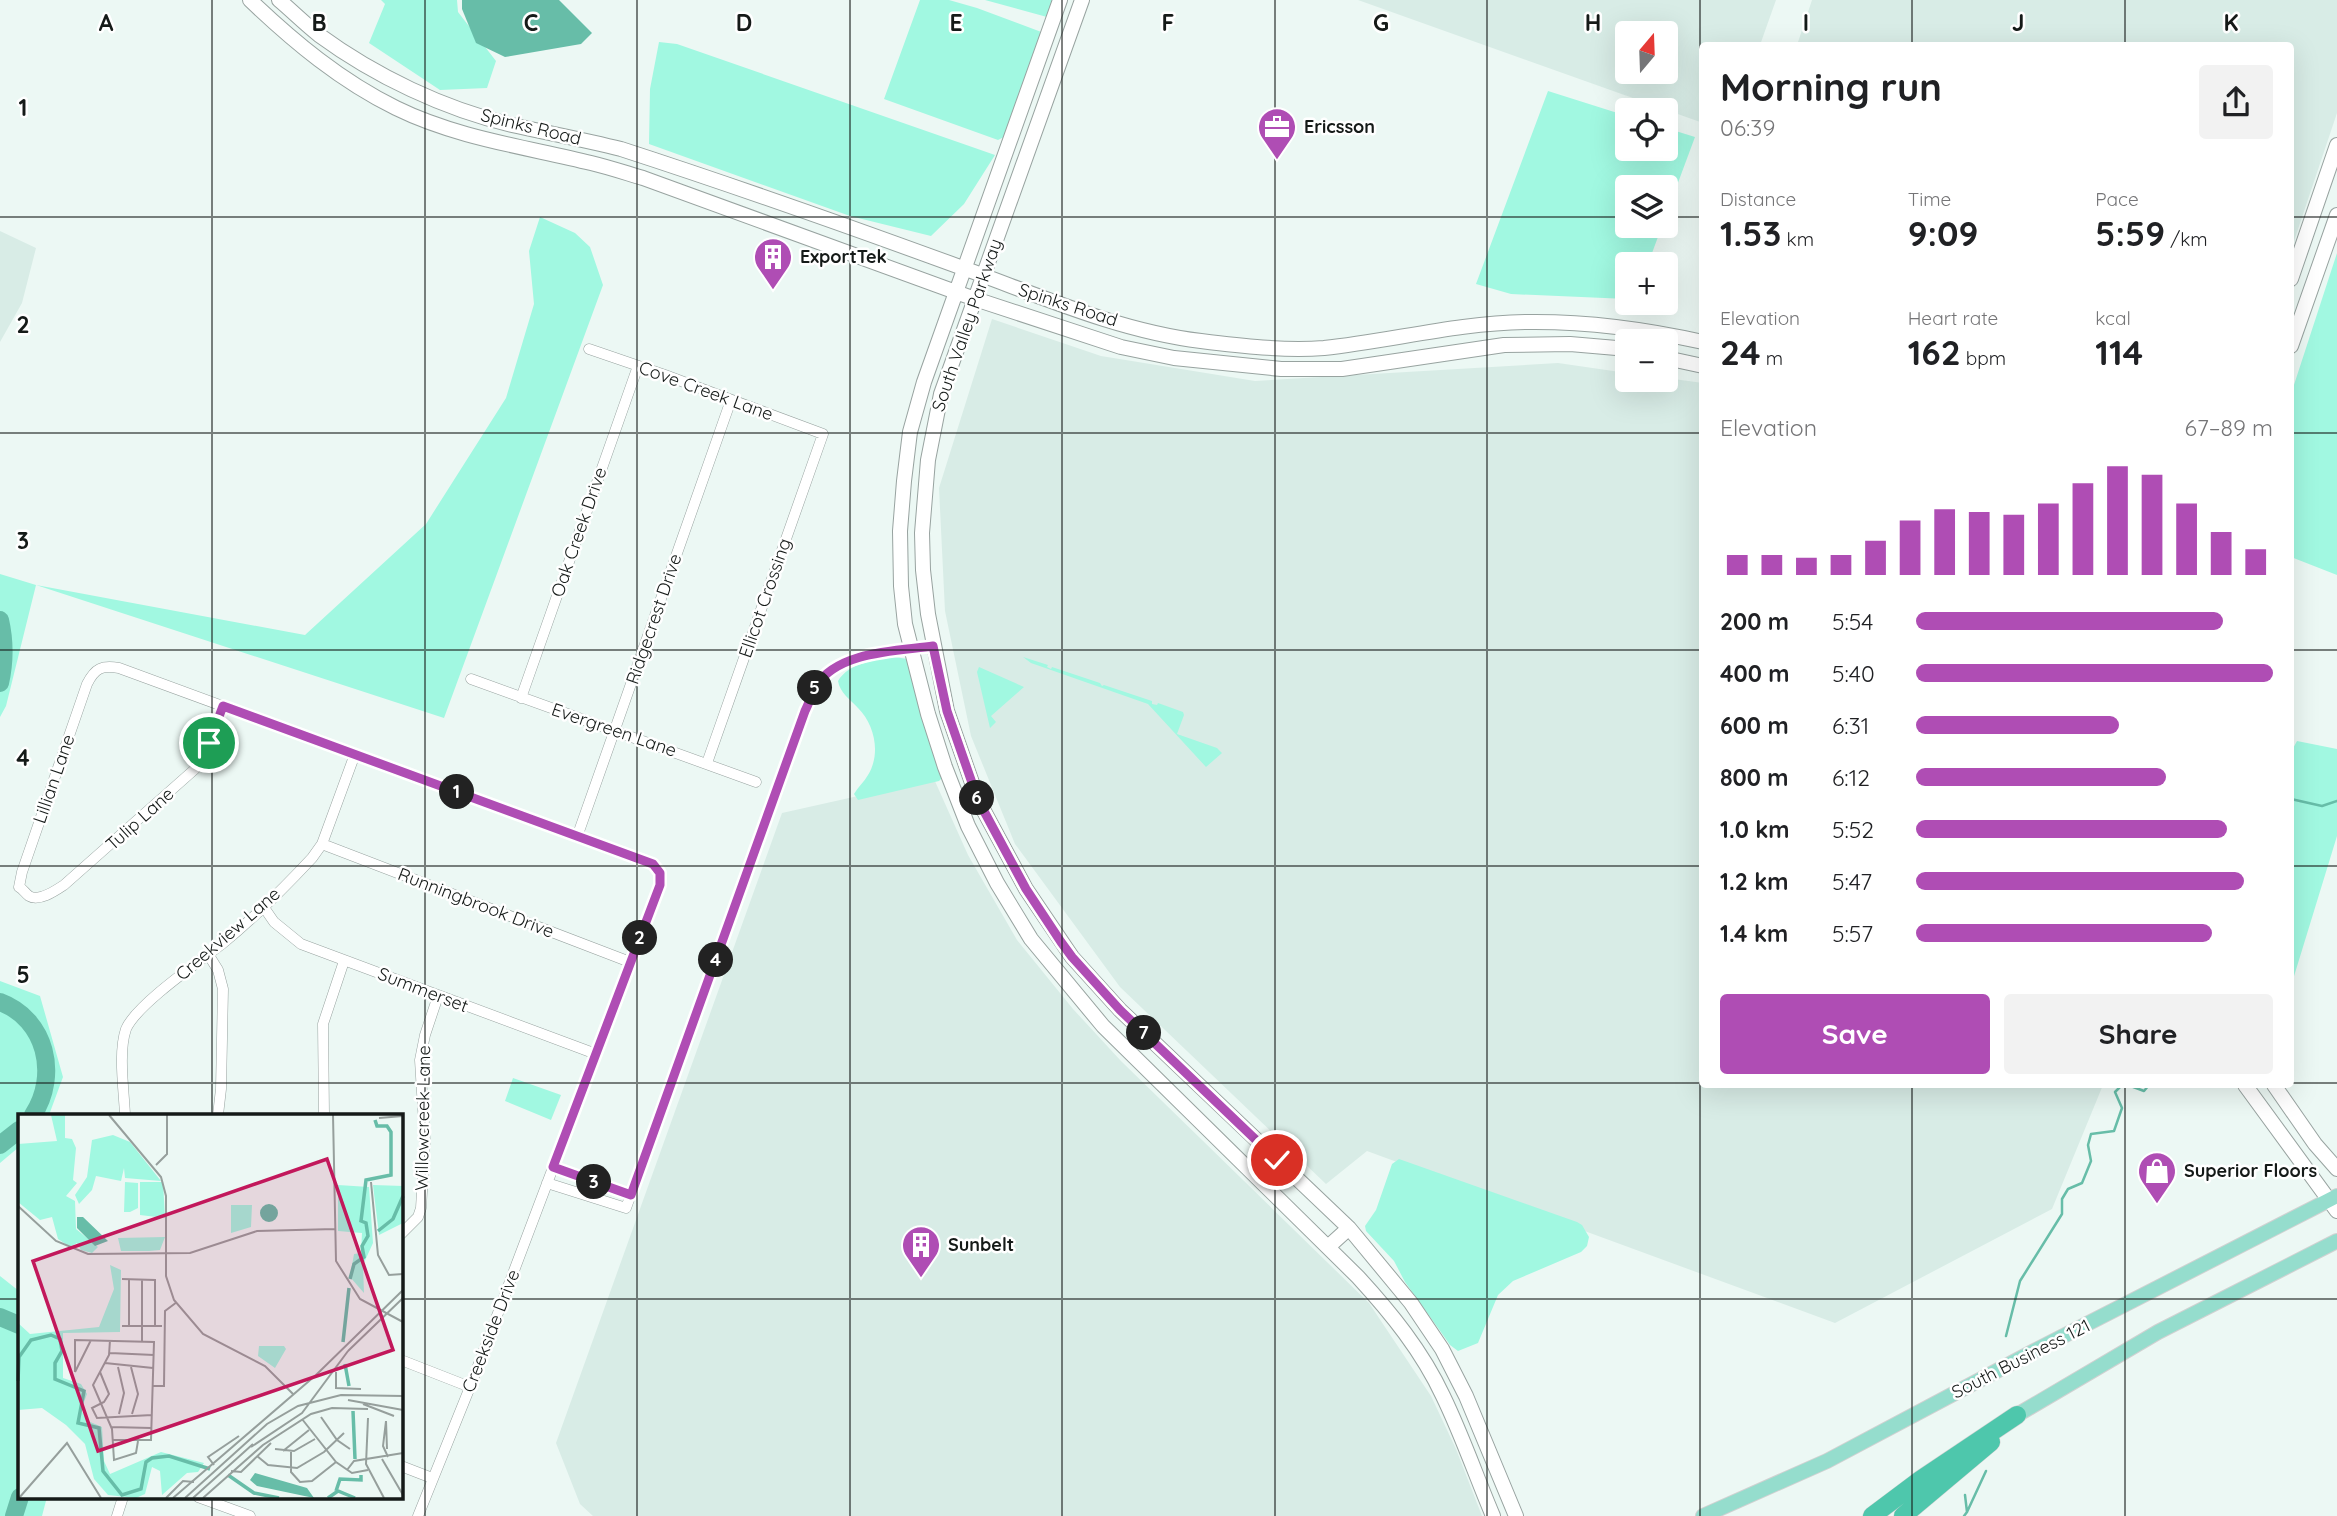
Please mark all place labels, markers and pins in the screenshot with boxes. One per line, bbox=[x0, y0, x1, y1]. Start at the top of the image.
office icon: Ericsson bbox=[1256, 106, 1298, 161]
place label: Ericsson bbox=[1304, 115, 1375, 138]
building icon: ExportTek bbox=[752, 236, 794, 291]
place label: ExportTek bbox=[800, 245, 887, 268]
pin: 5 bbox=[798, 670, 832, 706]
pin bbox=[179, 713, 239, 773]
pin: 1 bbox=[440, 774, 475, 810]
pin: 6 bbox=[960, 780, 995, 816]
pin: 2 bbox=[622, 920, 658, 956]
pin: 4 bbox=[698, 942, 734, 978]
pin: 7 bbox=[1126, 1016, 1162, 1050]
pin bbox=[1247, 1130, 1307, 1190]
shop icon: Superior Floors bbox=[2136, 1150, 2178, 1205]
place label: Superior Floors bbox=[2184, 1159, 2317, 1182]
pin: 3 bbox=[576, 1164, 612, 1200]
building icon: Sunbelt bbox=[900, 1224, 942, 1279]
place label: Sunbelt bbox=[948, 1233, 1014, 1256]

